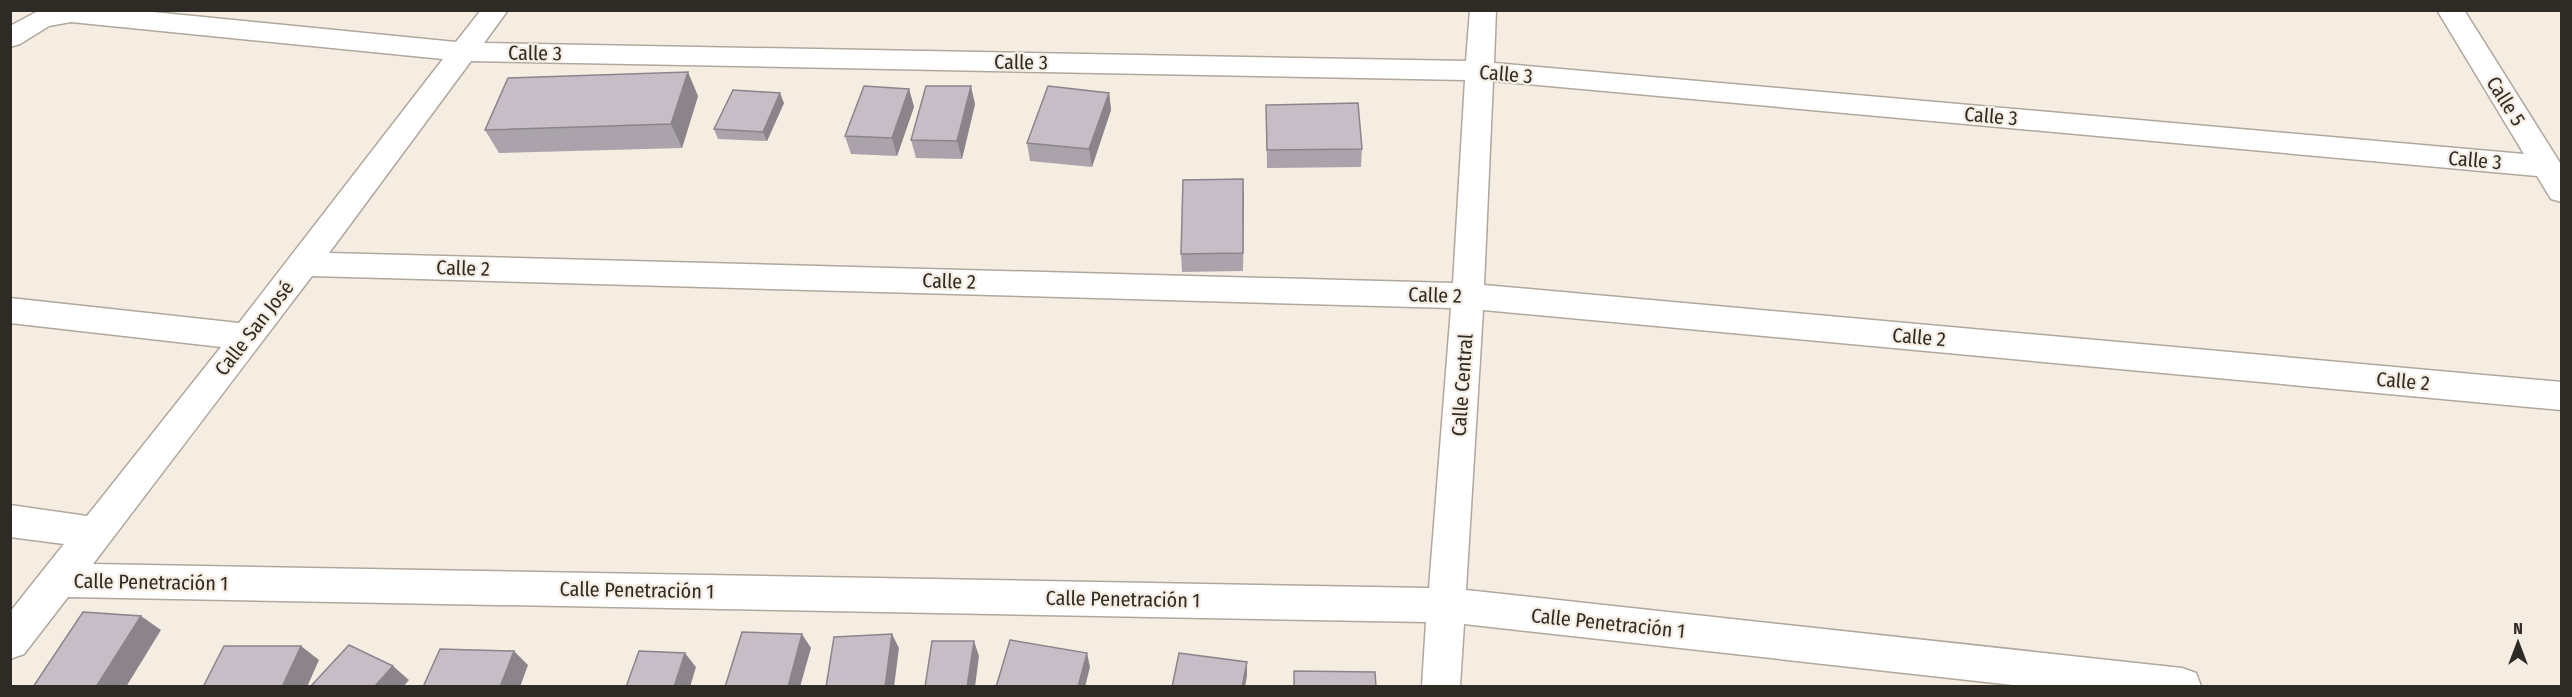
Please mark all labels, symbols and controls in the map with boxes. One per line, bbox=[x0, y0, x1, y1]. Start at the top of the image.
street label: Calle 3 bbox=[508, 41, 562, 65]
street label: Calle 3 bbox=[994, 50, 1048, 74]
street label: Calle 3 bbox=[1478, 60, 1534, 88]
street label: Calle 5 bbox=[2482, 72, 2530, 130]
street label: Calle 3 bbox=[1963, 102, 2019, 130]
street label: Calle 3 bbox=[2447, 146, 2503, 174]
street label: Calle 2 bbox=[436, 255, 490, 281]
street label: Calle 2 bbox=[922, 268, 976, 294]
street label: Calle San José bbox=[209, 276, 299, 380]
street label: Calle 2 bbox=[1408, 282, 1462, 308]
street label: Calle 2 bbox=[1891, 323, 1947, 351]
street label: Calle Central bbox=[1446, 333, 1478, 437]
street label: Calle 2 bbox=[2375, 367, 2431, 395]
street label: Calle Penetración 1 bbox=[73, 569, 229, 595]
street label: Calle Penetración 1 bbox=[559, 577, 715, 603]
street label: Calle Penetración 1 bbox=[1045, 586, 1201, 612]
street label: Calle Penetración 1 bbox=[1530, 603, 1686, 643]
north arrow bbox=[2488, 613, 2548, 673]
text: N bbox=[2513, 619, 2523, 638]

